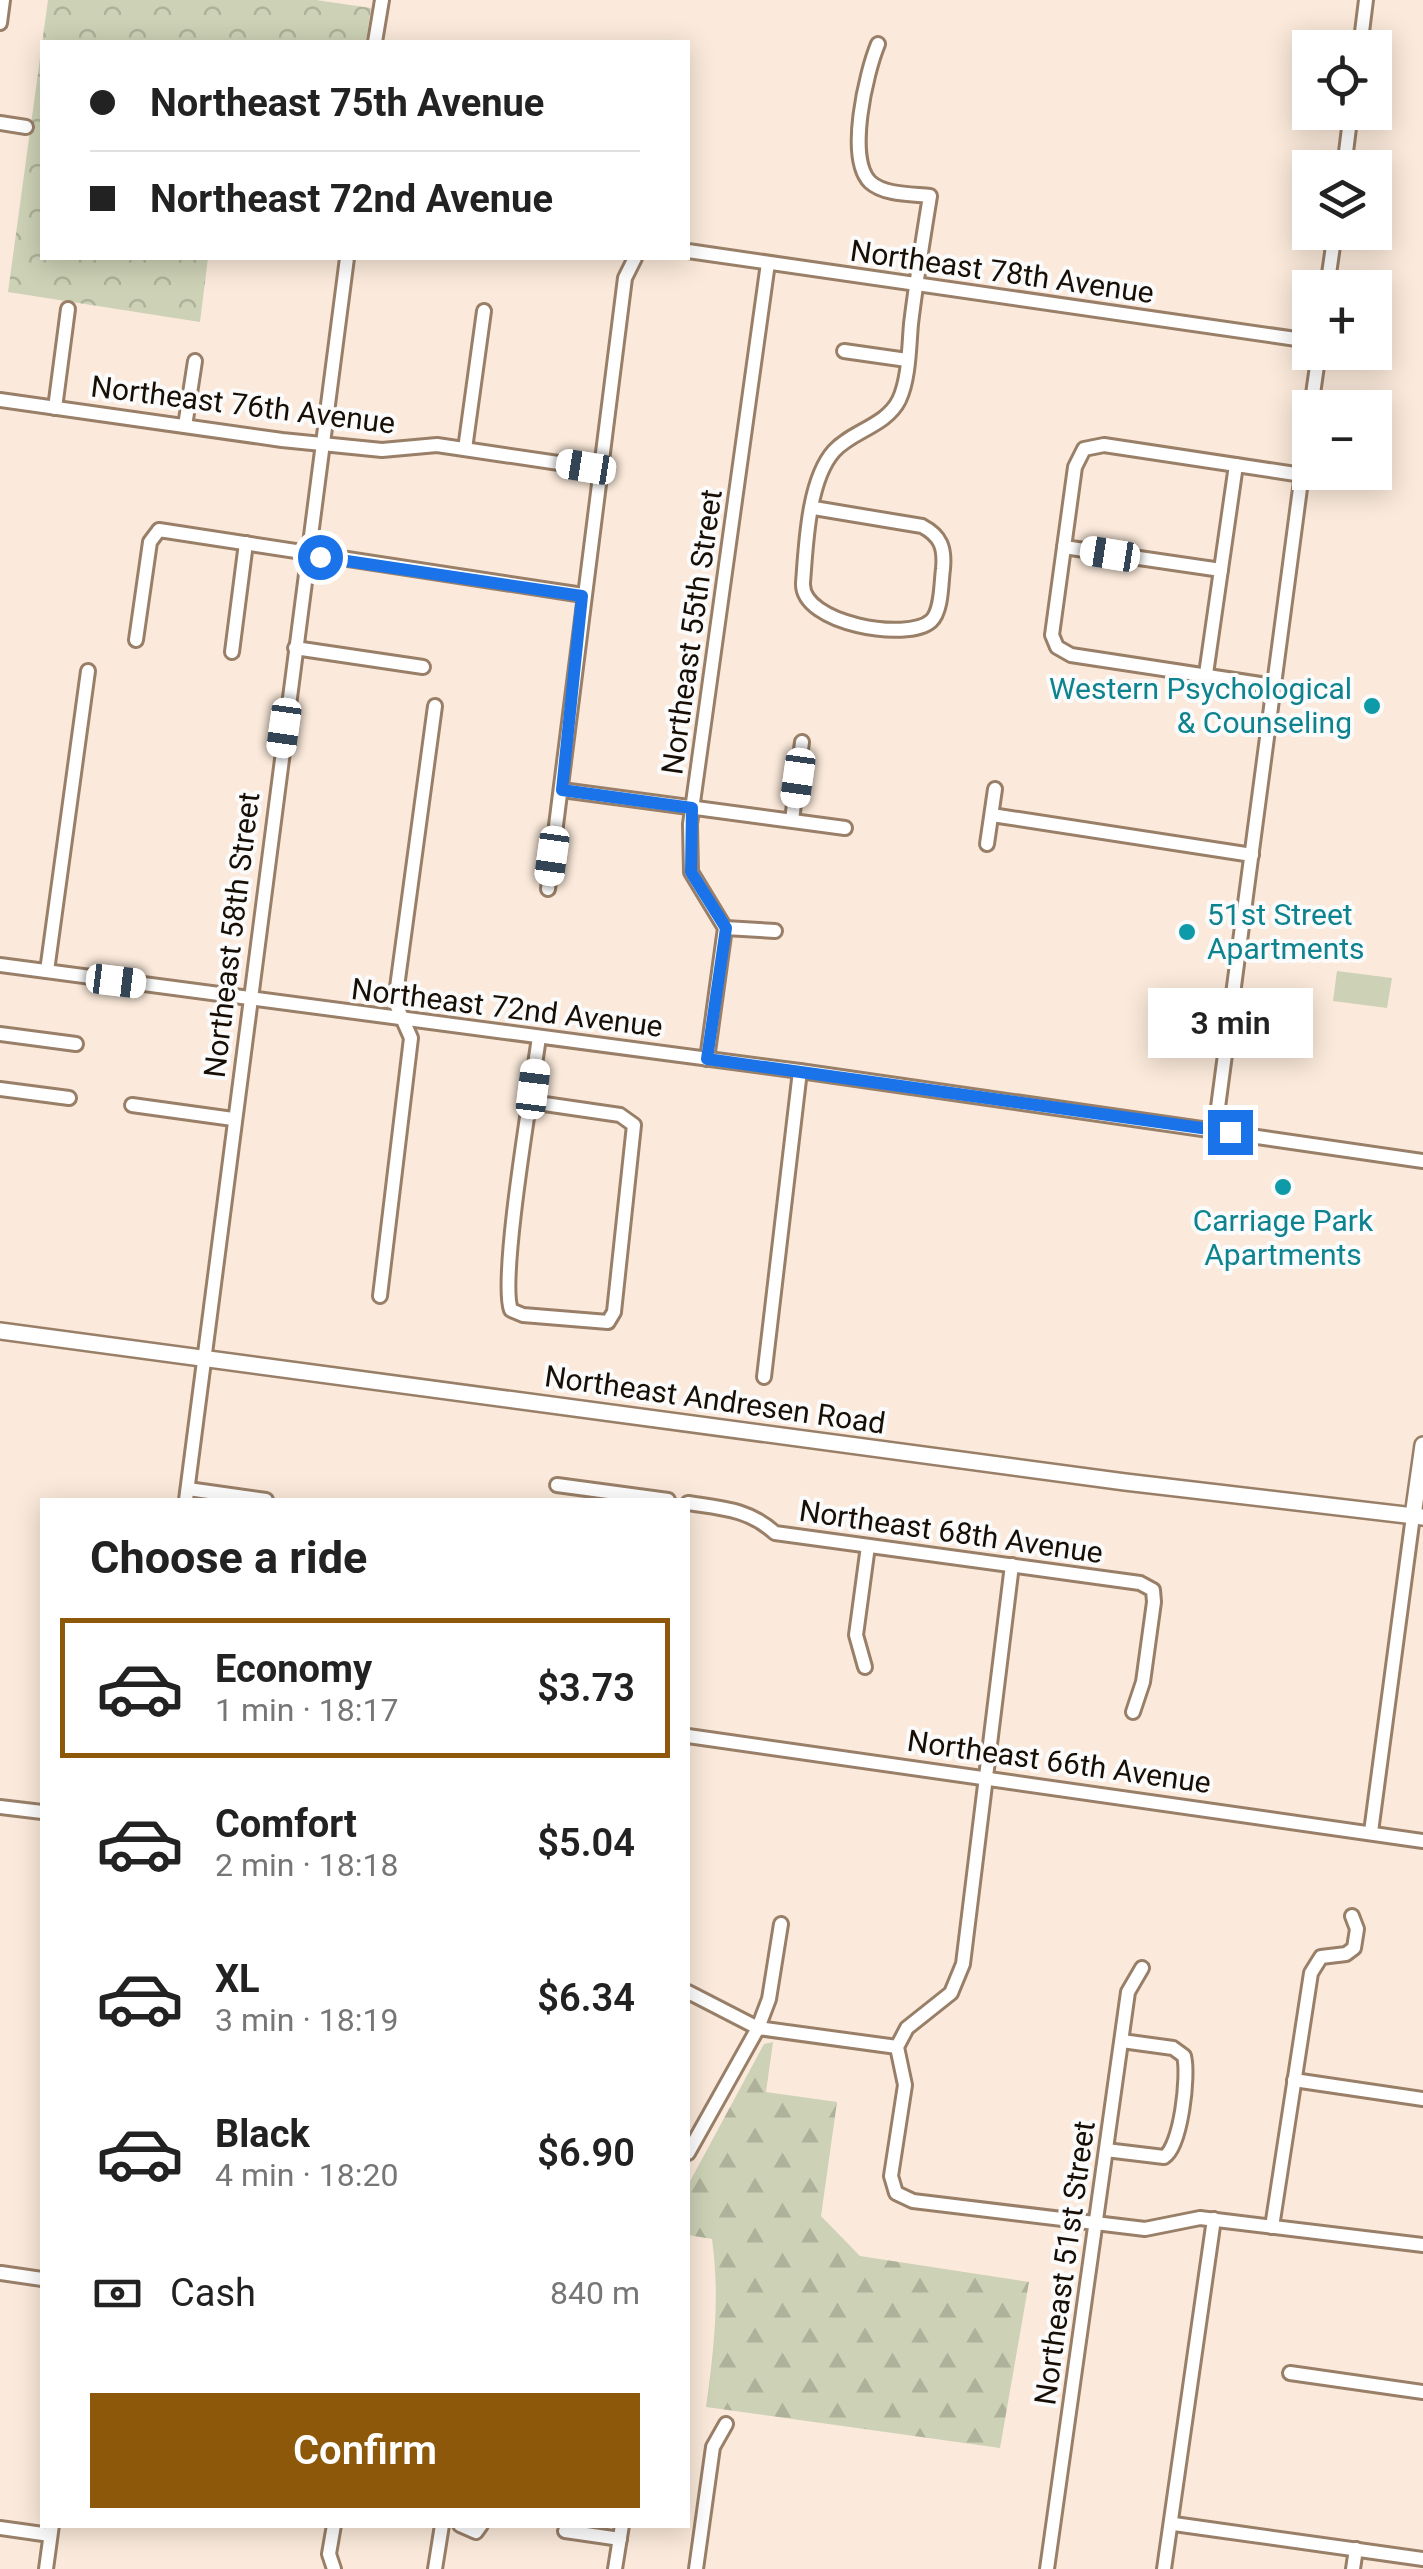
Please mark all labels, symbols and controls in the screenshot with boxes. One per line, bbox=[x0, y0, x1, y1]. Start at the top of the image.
map controls bbox=[1292, 30, 1392, 490]
button: locate bbox=[1292, 30, 1392, 130]
text: Northeast 75th Avenue bbox=[150, 81, 544, 125]
button: layers bbox=[1292, 150, 1392, 250]
text: Northeast 72nd Avenue bbox=[150, 177, 553, 221]
street label: Northeast 78th Avenue bbox=[848, 233, 1156, 310]
button: + bbox=[1292, 270, 1392, 370]
street label: Northeast 76th Avenue bbox=[89, 368, 397, 441]
button: − bbox=[1292, 390, 1392, 490]
car bbox=[554, 447, 618, 487]
street label: Northeast 55th Street bbox=[654, 487, 729, 777]
car bbox=[1078, 534, 1142, 574]
route start bbox=[298, 535, 343, 580]
place label: Western Psychological & Counseling bbox=[1049, 671, 1352, 740]
marker: Western Psychological & Counseling bbox=[1361, 695, 1383, 717]
car bbox=[265, 696, 303, 760]
car bbox=[779, 746, 817, 810]
street label: Northeast 58th Street bbox=[197, 790, 266, 1080]
car bbox=[533, 824, 571, 888]
place label: 51st Street Apartments bbox=[1207, 897, 1365, 966]
marker: 51st Street Apartments bbox=[1176, 921, 1198, 943]
car bbox=[84, 962, 148, 1000]
street label: Northeast 72nd Avenue bbox=[349, 971, 665, 1044]
callout: 3 min bbox=[1148, 987, 1312, 1057]
text: 3 min bbox=[1190, 1004, 1271, 1042]
car bbox=[514, 1057, 552, 1121]
route end bbox=[1208, 1110, 1253, 1155]
marker: Carriage Park Apartments bbox=[1272, 1176, 1294, 1198]
place label: Carriage Park Apartments bbox=[1193, 1203, 1374, 1272]
street label: Northeast Andresen Road bbox=[542, 1358, 888, 1441]
street label: Northeast 68th Avenue bbox=[797, 1493, 1105, 1570]
text: Choose a ride bbox=[90, 1531, 367, 1584]
icon: car bbox=[95, 1643, 185, 1733]
text: Economy bbox=[215, 1647, 372, 1691]
text: $3.73 bbox=[537, 1666, 635, 1710]
text: 1 min · 18:17 bbox=[215, 1691, 398, 1729]
street label: Northeast 66th Avenue bbox=[905, 1723, 1213, 1800]
icon: car bbox=[95, 1798, 185, 1888]
text: Comfort bbox=[215, 1802, 357, 1846]
text: $5.04 bbox=[537, 1821, 635, 1865]
text: 2 min · 18:18 bbox=[215, 1846, 398, 1884]
icon: car bbox=[95, 1953, 185, 2043]
text: XL bbox=[215, 1957, 260, 2001]
text: $6.34 bbox=[537, 1976, 635, 2020]
text: 3 min · 18:19 bbox=[215, 2001, 398, 2039]
icon: car bbox=[95, 2108, 185, 2198]
text: Black bbox=[215, 2112, 310, 2156]
street label: Northeast 51st Street bbox=[1027, 2119, 1102, 2407]
text: $6.90 bbox=[537, 2131, 635, 2175]
text: 4 min · 18:20 bbox=[215, 2156, 398, 2194]
icon: cash bbox=[90, 2266, 145, 2321]
text: Cash bbox=[170, 2271, 256, 2315]
text: 840 m bbox=[550, 2274, 640, 2312]
button: Confirm bbox=[90, 2393, 640, 2508]

